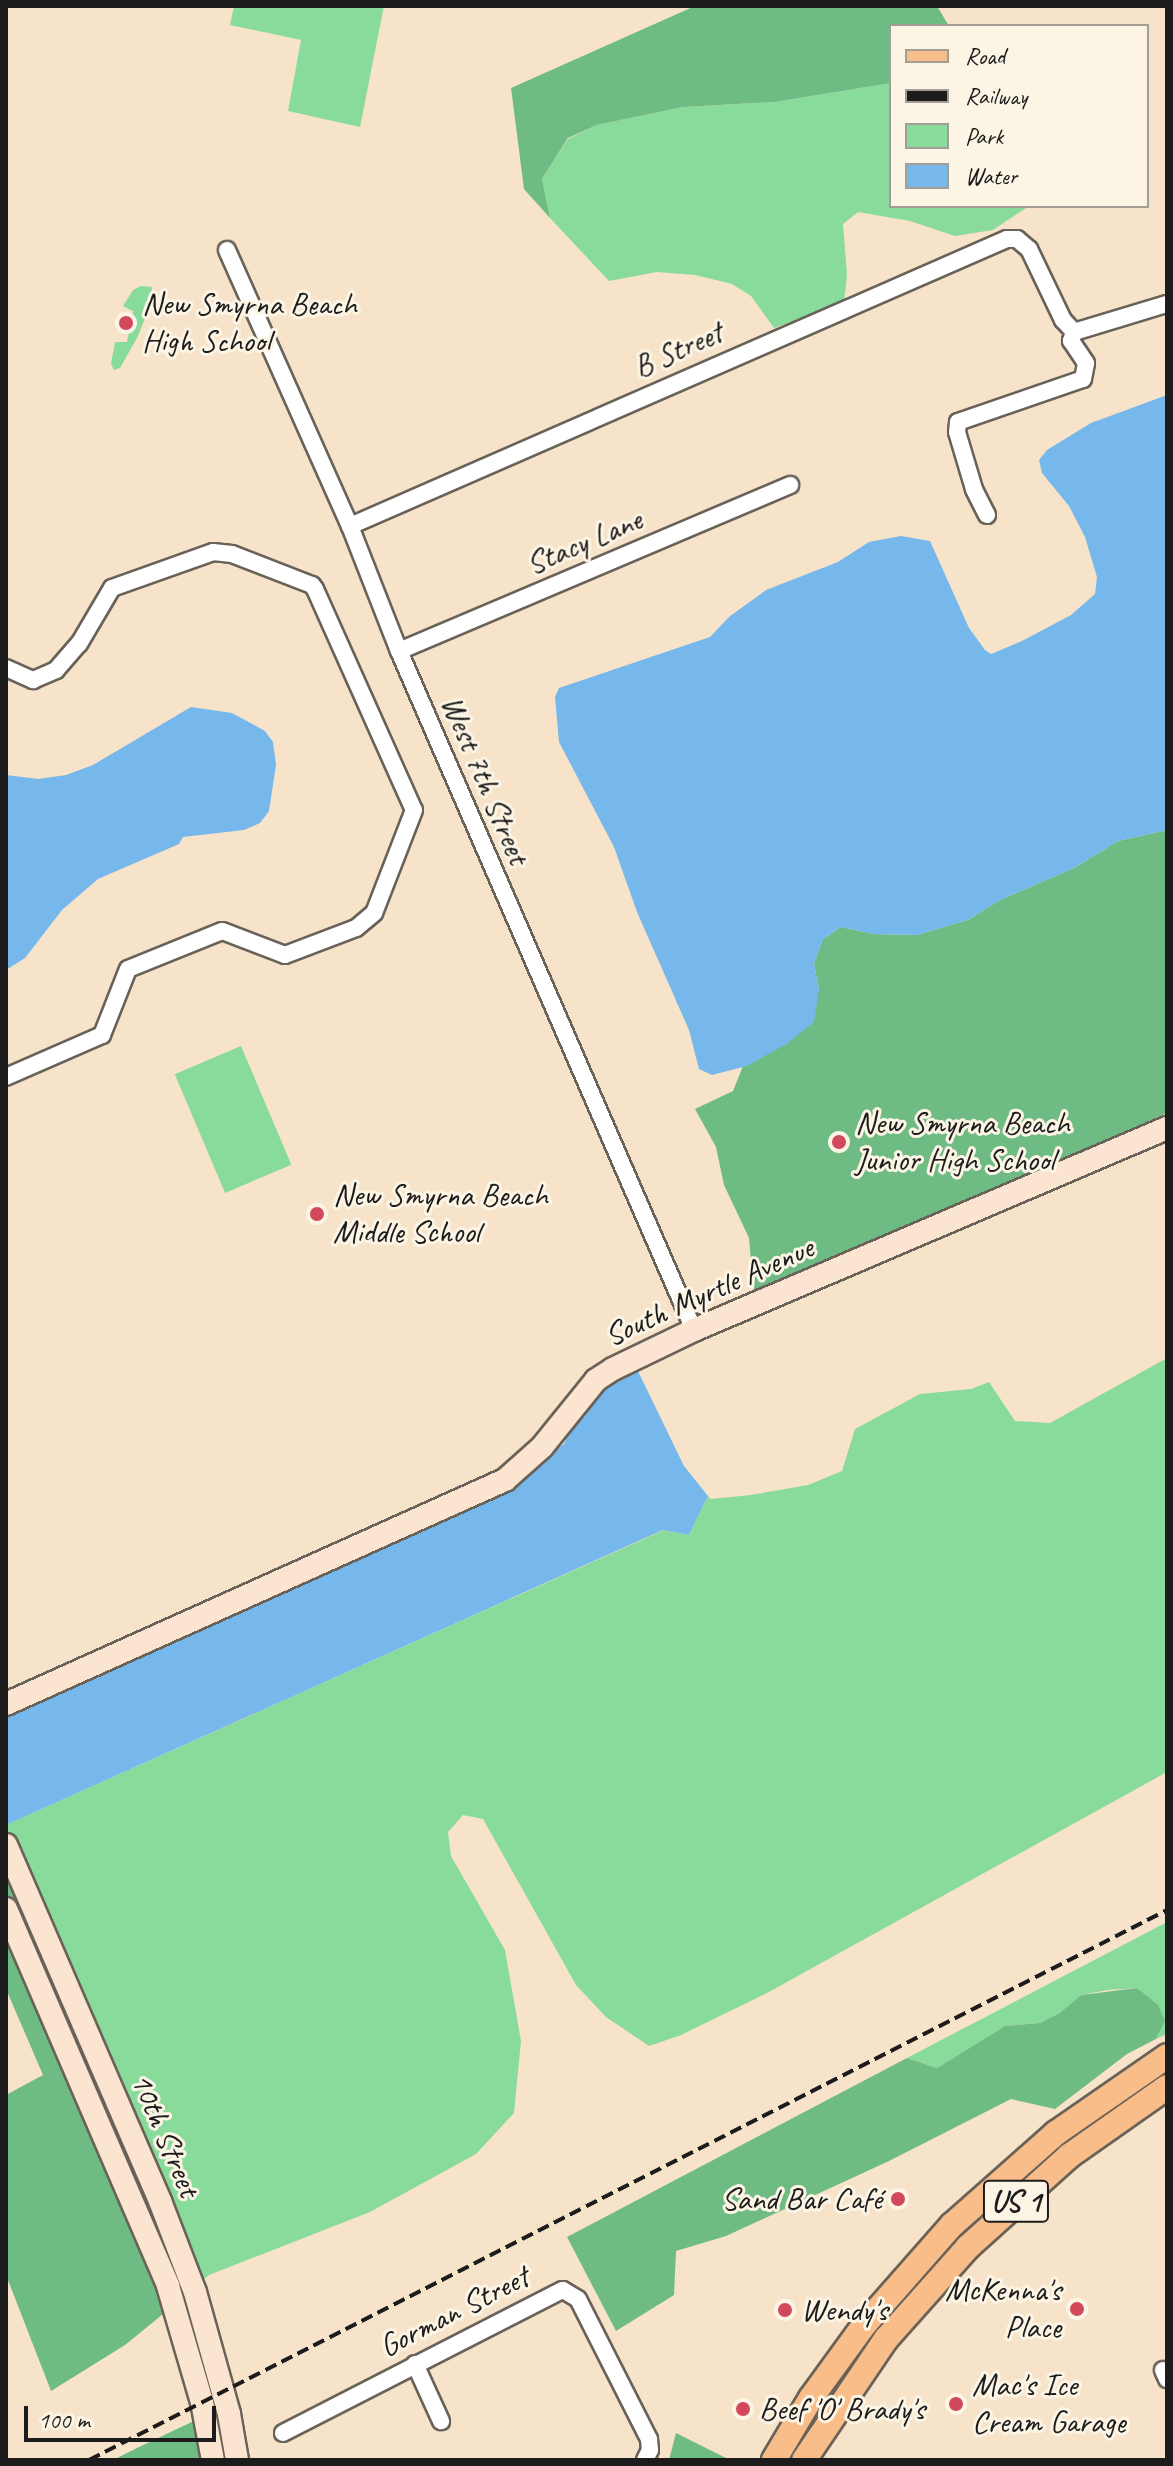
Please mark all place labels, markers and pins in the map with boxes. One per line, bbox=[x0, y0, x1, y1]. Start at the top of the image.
place label: New Smyrna Beach High School bbox=[142, 286, 354, 361]
marker: New Smyrna Beach High School bbox=[117, 314, 135, 332]
place label: New Smyrna Beach Junior High School bbox=[855, 1105, 1067, 1180]
marker: New Smyrna Beach Junior High School bbox=[830, 1133, 848, 1151]
place label: New Smyrna Beach Middle School bbox=[333, 1177, 545, 1252]
marker: New Smyrna Beach Middle School bbox=[308, 1205, 326, 1223]
place label: Sand Bar Café bbox=[719, 2180, 882, 2218]
marker: Sand Bar Café bbox=[889, 2190, 907, 2208]
place label: McKenna's Place bbox=[945, 2272, 1061, 2347]
place label: Wendy's bbox=[801, 2291, 887, 2329]
marker: McKenna's Place bbox=[1068, 2300, 1086, 2318]
marker: Wendy's bbox=[776, 2301, 794, 2319]
place label: Mac's Ice Cream Garage bbox=[972, 2367, 1125, 2442]
place label: Beef 'O' Brady's bbox=[759, 2390, 925, 2428]
marker: Mac's Ice Cream Garage bbox=[947, 2395, 965, 2413]
marker: Beef 'O' Brady's bbox=[734, 2400, 752, 2418]

